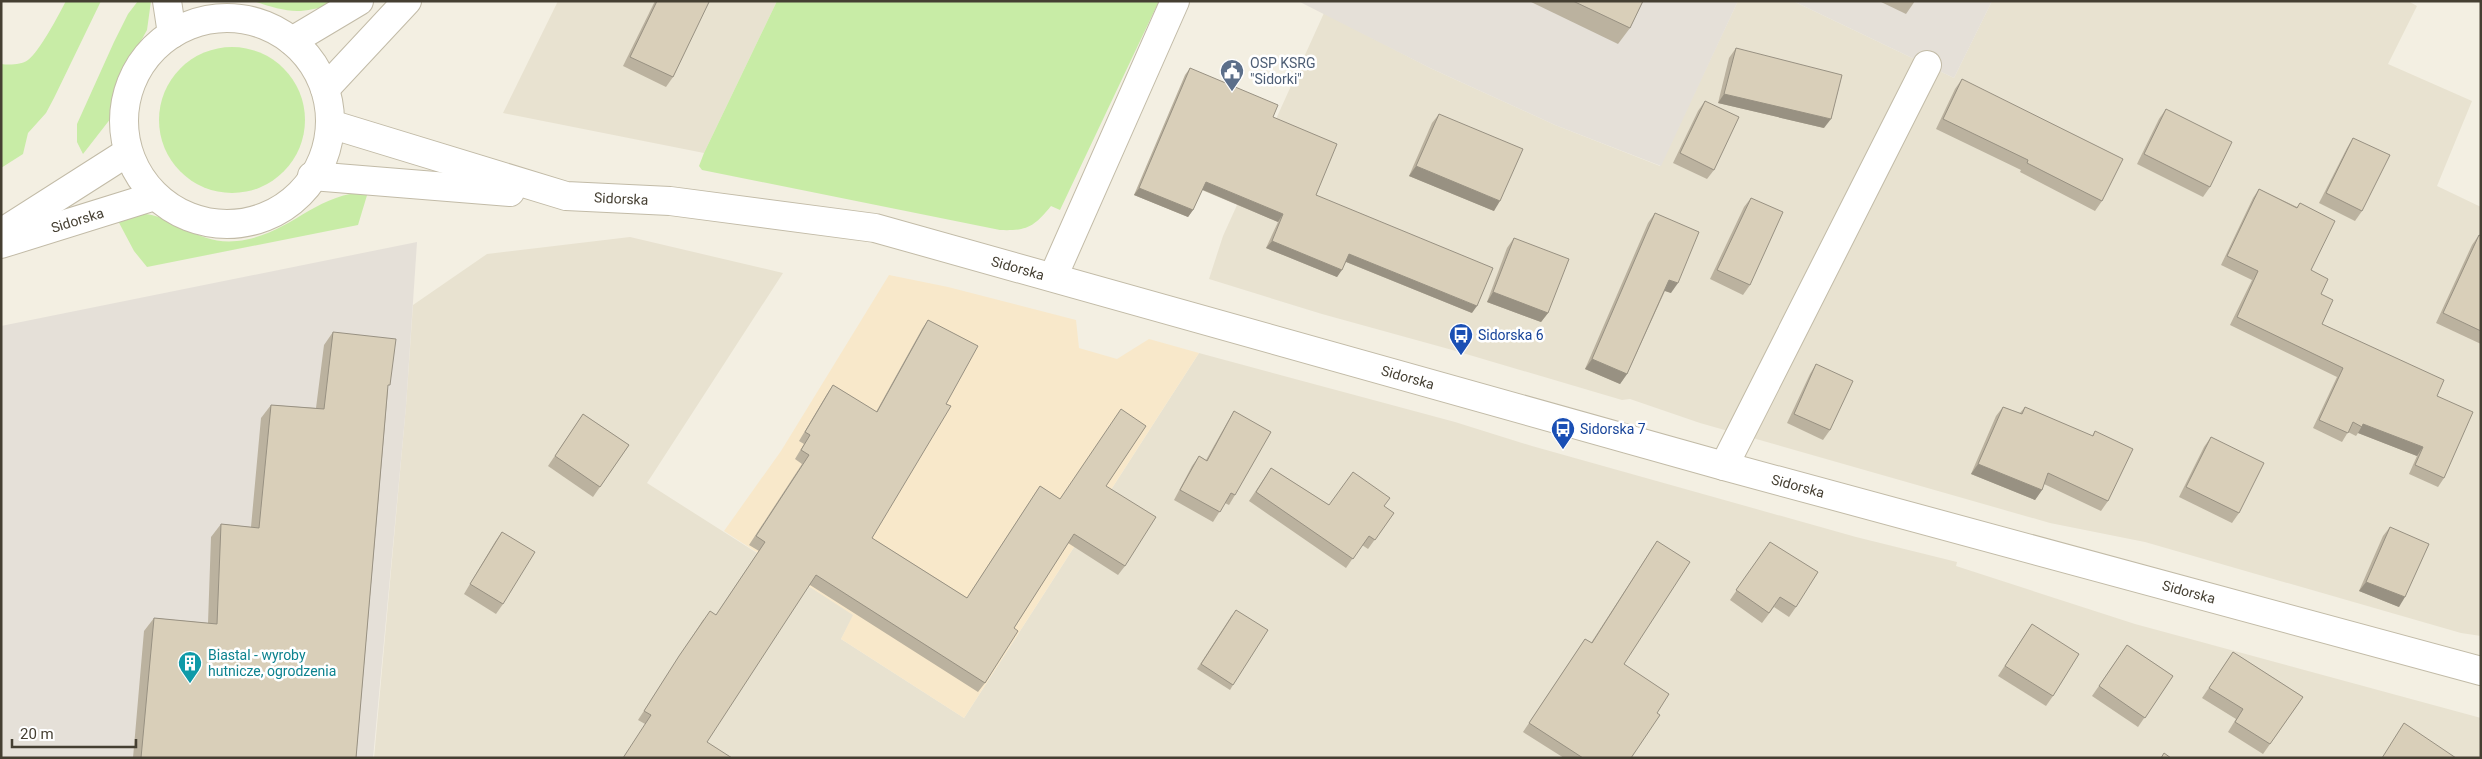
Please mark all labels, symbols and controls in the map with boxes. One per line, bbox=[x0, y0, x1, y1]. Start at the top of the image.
place label: OSP KSRG "Sidorki" bbox=[1250, 55, 1316, 87]
public building icon: OSP KSRG "Sidorki" bbox=[1219, 58, 1245, 92]
street label: Sidorska bbox=[594, 189, 649, 208]
street label: Sidorska bbox=[49, 204, 106, 236]
street label: Sidorska bbox=[990, 253, 1046, 283]
bus stop icon: Sidorska 6 bbox=[1448, 322, 1474, 356]
place label: Sidorska 6 bbox=[1478, 327, 1544, 343]
street label: Sidorska bbox=[1380, 362, 1436, 392]
bus stop icon: Sidorska 7 bbox=[1550, 416, 1576, 450]
place label: Sidorska 7 bbox=[1580, 421, 1646, 437]
street label: Sidorska bbox=[1770, 471, 1826, 501]
street label: Sidorska bbox=[2161, 577, 2217, 607]
place label: Biastal - wyroby hutnicze, ogrodzenia bbox=[208, 647, 336, 679]
building icon: Biastal - wyroby hutnicze, ogrodzenia bbox=[177, 650, 203, 684]
scale bar bbox=[12, 716, 136, 748]
text: 20 m bbox=[20, 725, 54, 743]

